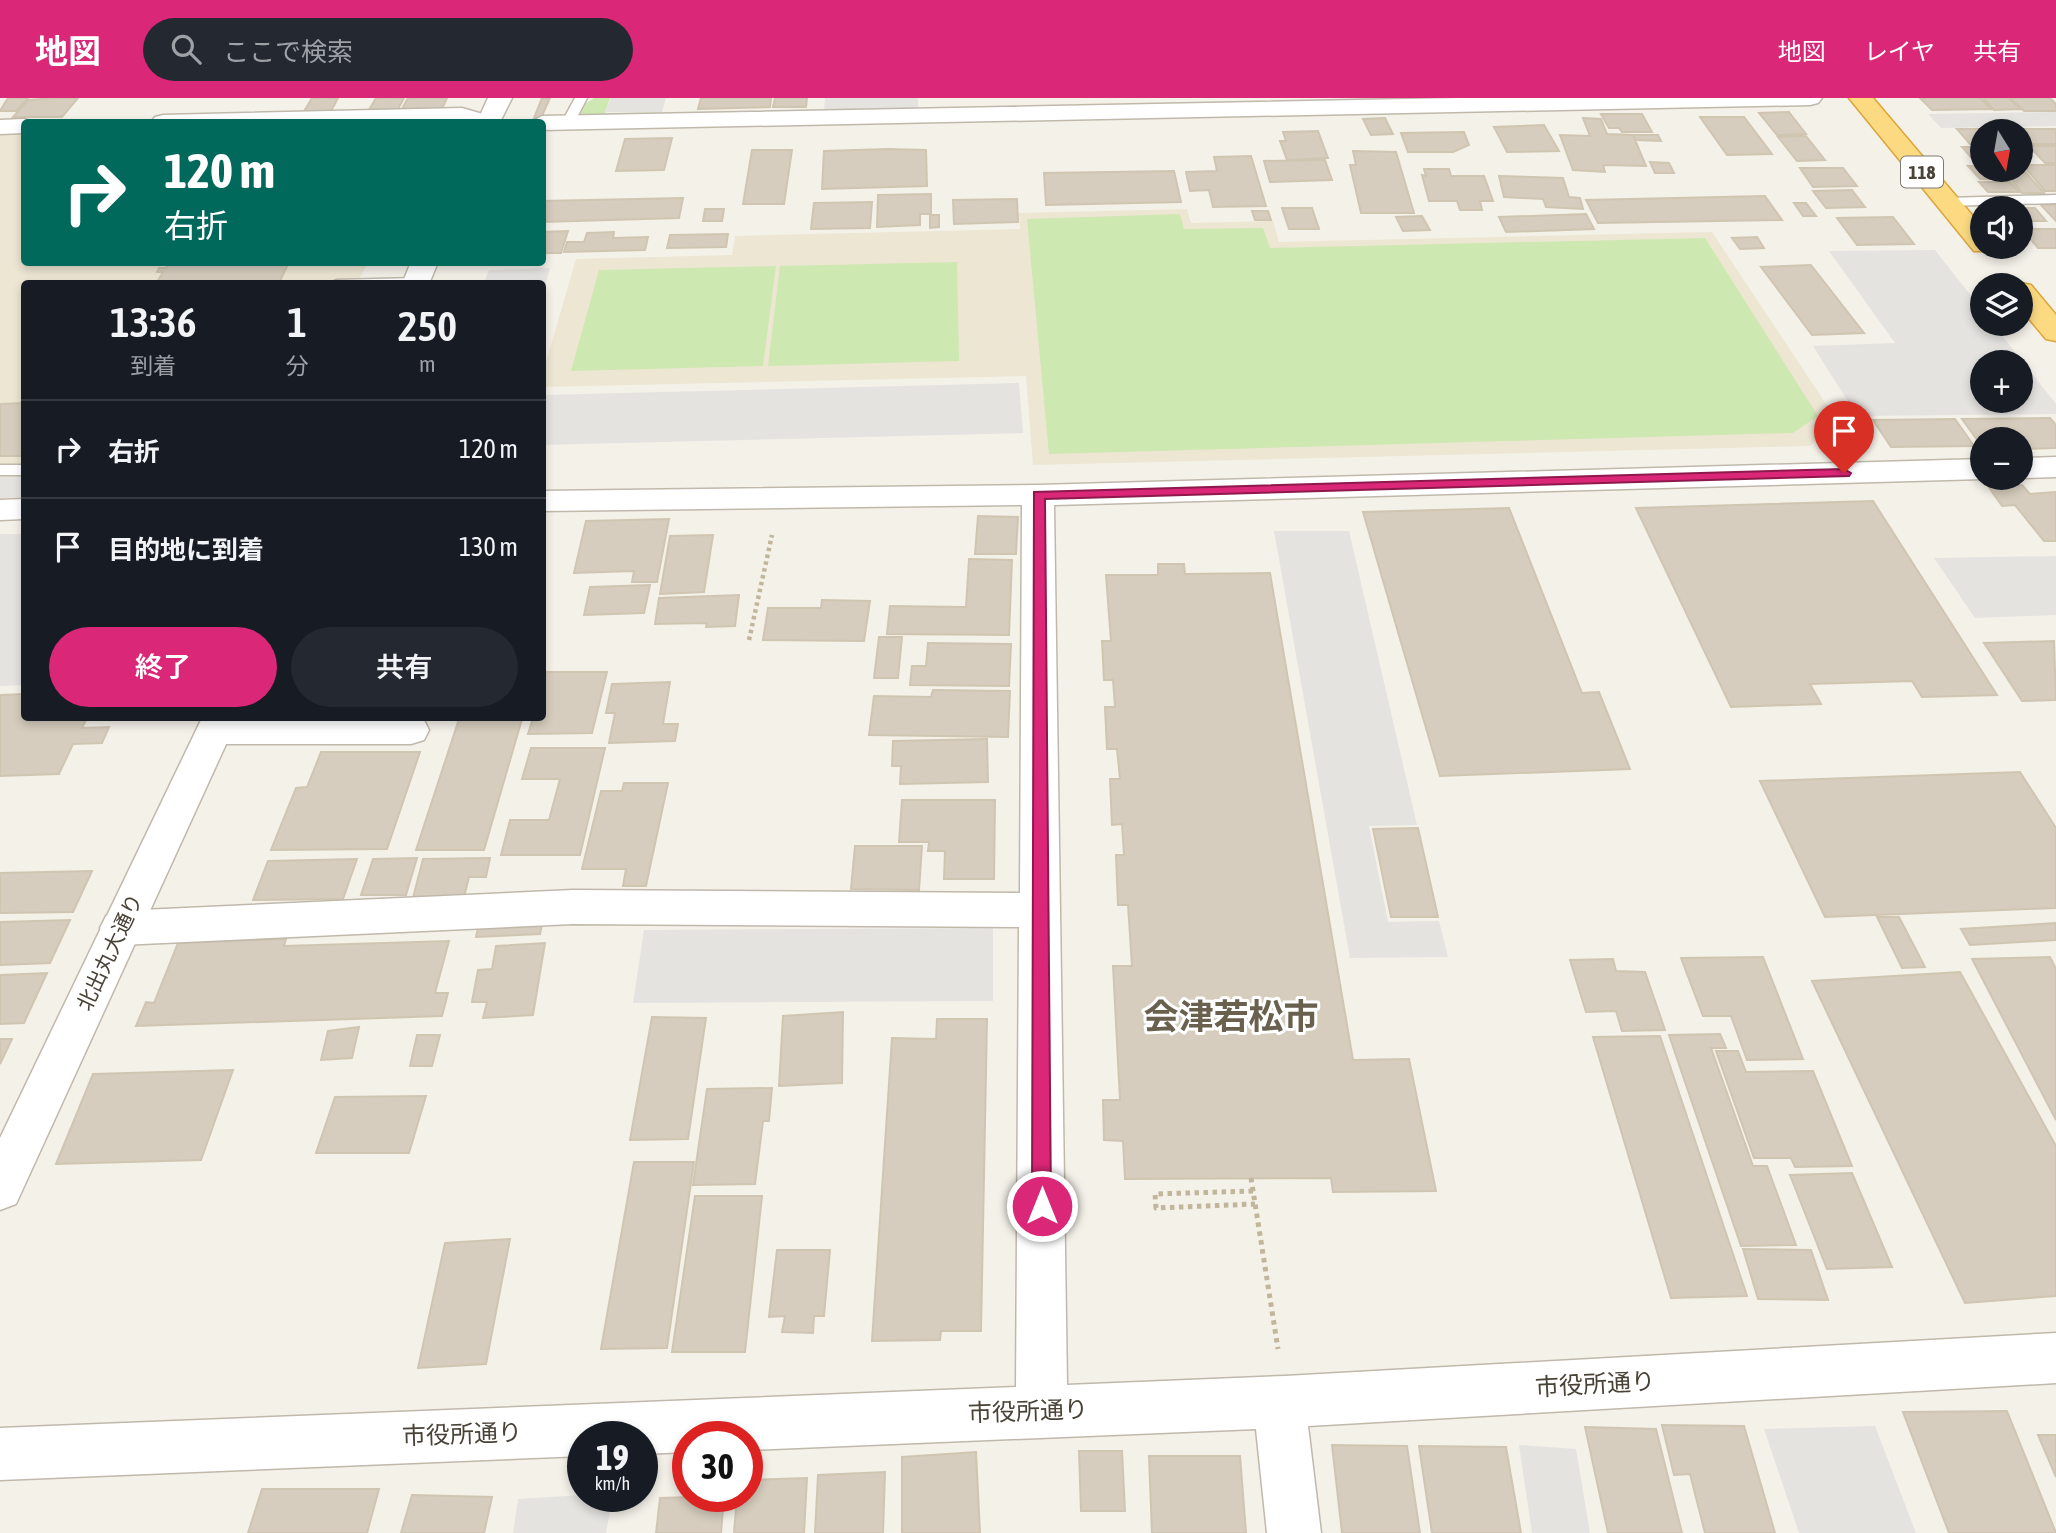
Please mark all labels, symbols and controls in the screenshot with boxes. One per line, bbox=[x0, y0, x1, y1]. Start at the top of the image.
search box bbox=[143, 18, 633, 81]
icon: search bbox=[167, 30, 205, 68]
text: 地図 bbox=[35, 32, 101, 70]
text: ここで検索 bbox=[223, 37, 353, 67]
text: 地図 bbox=[1778, 38, 1826, 65]
text: レイヤ bbox=[1864, 38, 1935, 65]
text: 共有 bbox=[1973, 38, 2021, 65]
north arrow bbox=[1970, 119, 2034, 182]
map controls bbox=[1970, 119, 2033, 490]
text: 120 m bbox=[164, 142, 275, 198]
icon: right bbox=[49, 147, 140, 238]
road number: 118 bbox=[1901, 156, 1943, 188]
button: sound bbox=[1970, 196, 2033, 259]
text: 右折 bbox=[164, 207, 228, 244]
button: layers bbox=[1970, 273, 2033, 336]
text: 13:36 bbox=[110, 298, 197, 346]
text: 1 bbox=[287, 298, 307, 346]
text: 250 bbox=[398, 302, 457, 350]
button: + bbox=[1970, 350, 2033, 413]
text: m bbox=[419, 351, 436, 377]
text: 到着 bbox=[130, 353, 176, 379]
text: 分 bbox=[286, 353, 309, 379]
pin bbox=[1814, 401, 1874, 473]
icon: arrive bbox=[1825, 412, 1863, 450]
button: − bbox=[1970, 427, 2033, 490]
icon: right bbox=[49, 430, 87, 468]
text: 120 m bbox=[459, 434, 518, 464]
text: 右折 bbox=[108, 437, 160, 467]
icon: arrive bbox=[49, 528, 87, 566]
text: 130 m bbox=[459, 532, 518, 562]
text: 目的地に到着 bbox=[108, 535, 264, 565]
button: 終了 bbox=[49, 627, 277, 707]
button: 共有 bbox=[291, 627, 518, 707]
street label: 北出丸大通り bbox=[71, 890, 147, 1014]
district label: 会津若松市 bbox=[1143, 996, 1319, 1036]
position arrow bbox=[1005, 1169, 1079, 1243]
street label: 市役所通り bbox=[1534, 1367, 1656, 1401]
street label: 市役所通り bbox=[968, 1395, 1088, 1427]
street label: 市役所通り bbox=[402, 1418, 522, 1450]
speed limit sign: 30 bbox=[672, 1421, 763, 1512]
text: 19 bbox=[596, 1437, 629, 1477]
text: km/h bbox=[595, 1473, 630, 1494]

